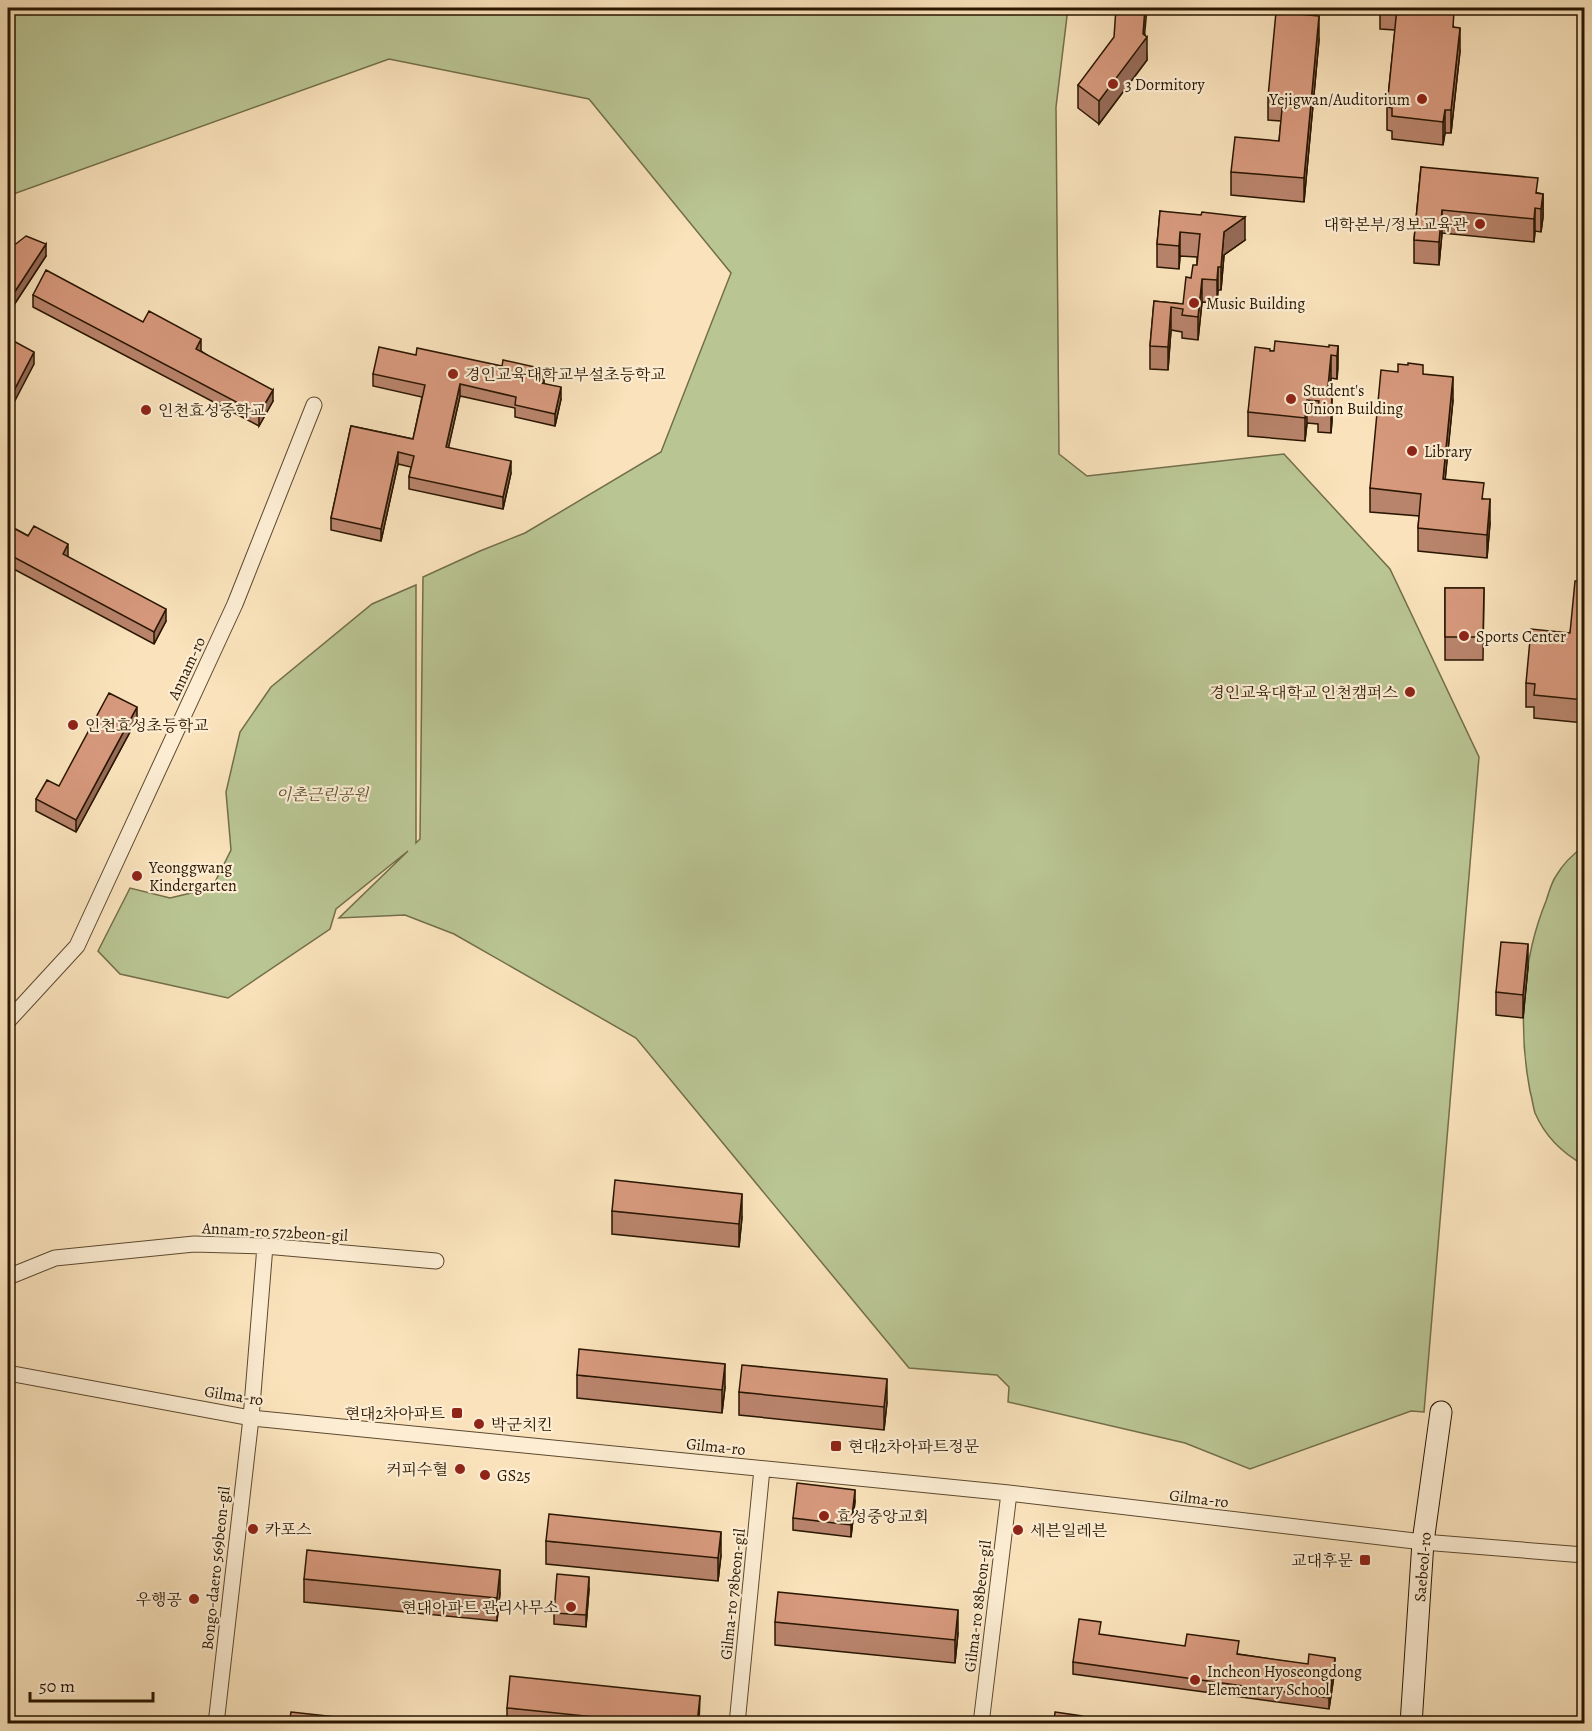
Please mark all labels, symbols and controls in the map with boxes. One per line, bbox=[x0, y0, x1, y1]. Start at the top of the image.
place label: 3 Dormitory bbox=[1125, 74, 1206, 96]
marker: 3 Dormitory bbox=[1106, 77, 1120, 91]
place label: Yejigwan/Auditorium bbox=[1268, 89, 1410, 111]
marker: Yejigwan/Auditorium bbox=[1415, 92, 1429, 106]
place label: 대학본부/정보교육관 bbox=[1324, 214, 1469, 236]
marker: 대학본부/정보교육관 bbox=[1473, 217, 1487, 231]
place label: Music Building bbox=[1206, 293, 1305, 315]
marker: Music Building bbox=[1187, 296, 1201, 310]
place label: 경인교육대학교부설초등학교 bbox=[465, 364, 666, 386]
marker: 경인교육대학교부설초등학교 bbox=[446, 367, 460, 381]
place label: Student's Union Building bbox=[1303, 380, 1403, 420]
marker: Student's Union Building bbox=[1284, 392, 1298, 406]
place label: 인천효성중학교 bbox=[158, 400, 266, 422]
marker: 인천효성중학교 bbox=[139, 403, 153, 417]
place label: Library bbox=[1424, 441, 1473, 463]
marker: Library bbox=[1405, 444, 1419, 458]
place label: Sports Center bbox=[1476, 626, 1566, 648]
marker: Sports Center bbox=[1457, 629, 1471, 643]
street label: Annam-ro bbox=[162, 633, 211, 705]
place label: 경인교육대학교 인천캠퍼스 bbox=[1209, 682, 1399, 704]
marker: 경인교육대학교 인천캠퍼스 bbox=[1403, 685, 1417, 699]
place label: 인천효성초등학교 bbox=[85, 715, 209, 737]
marker: 인천효성초등학교 bbox=[66, 718, 80, 732]
park label: 이촌근린공원 bbox=[276, 784, 370, 806]
place label: Yeonggwang Kindergarten bbox=[148, 857, 237, 897]
marker: Yeonggwang Kindergarten bbox=[130, 869, 144, 883]
street label: Annam-ro 572beon-gil bbox=[200, 1217, 349, 1247]
street label: Gilma-ro bbox=[203, 1380, 265, 1412]
place label: 현대2차아파트 bbox=[345, 1403, 446, 1425]
marker: 현대2차아파트 bbox=[450, 1406, 464, 1420]
place label: 박군치킨 bbox=[491, 1414, 553, 1436]
marker: 박군치킨 bbox=[472, 1417, 486, 1431]
street label: Gilma-ro bbox=[685, 1433, 747, 1461]
place label: 현대2차아파트정문 bbox=[848, 1436, 980, 1458]
marker: 현대2차아파트정문 bbox=[829, 1439, 843, 1453]
place label: 커피수혈 bbox=[386, 1459, 448, 1481]
marker: 커피수혈 bbox=[453, 1462, 467, 1476]
place label: GS25 bbox=[497, 1465, 531, 1487]
marker: GS25 bbox=[478, 1468, 492, 1482]
street label: Gilma-ro bbox=[1168, 1484, 1230, 1514]
street label: Bongo-daero 569beon-gil bbox=[196, 1485, 236, 1651]
place label: 효성중앙교회 bbox=[836, 1506, 929, 1528]
marker: 효성중앙교회 bbox=[817, 1509, 831, 1523]
place label: 카포스 bbox=[265, 1519, 312, 1541]
place label: 세븐일레븐 bbox=[1030, 1520, 1108, 1542]
marker: 카포스 bbox=[246, 1522, 260, 1536]
marker: 세븐일레븐 bbox=[1011, 1523, 1025, 1537]
street label: Gilma-ro 78beon-gil bbox=[715, 1527, 751, 1661]
street label: Saebeol-ro bbox=[1409, 1531, 1437, 1603]
street label: Gilma-ro 88beon-gil bbox=[959, 1539, 997, 1673]
place label: 교대후문 bbox=[1291, 1550, 1354, 1572]
marker: 교대후문 bbox=[1358, 1553, 1372, 1567]
place label: 우행공 bbox=[136, 1589, 183, 1611]
marker: 우행공 bbox=[187, 1592, 201, 1606]
place label: 현대아파트 관리사무소 bbox=[401, 1597, 559, 1619]
marker: 현대아파트 관리사무소 bbox=[564, 1600, 578, 1614]
place label: Incheon Hyoseongdong Elementary School bbox=[1207, 1661, 1362, 1701]
scale bar bbox=[30, 1665, 153, 1703]
marker: Incheon Hyoseongdong Elementary School bbox=[1188, 1673, 1202, 1687]
text: 50 m bbox=[39, 1674, 75, 1698]

